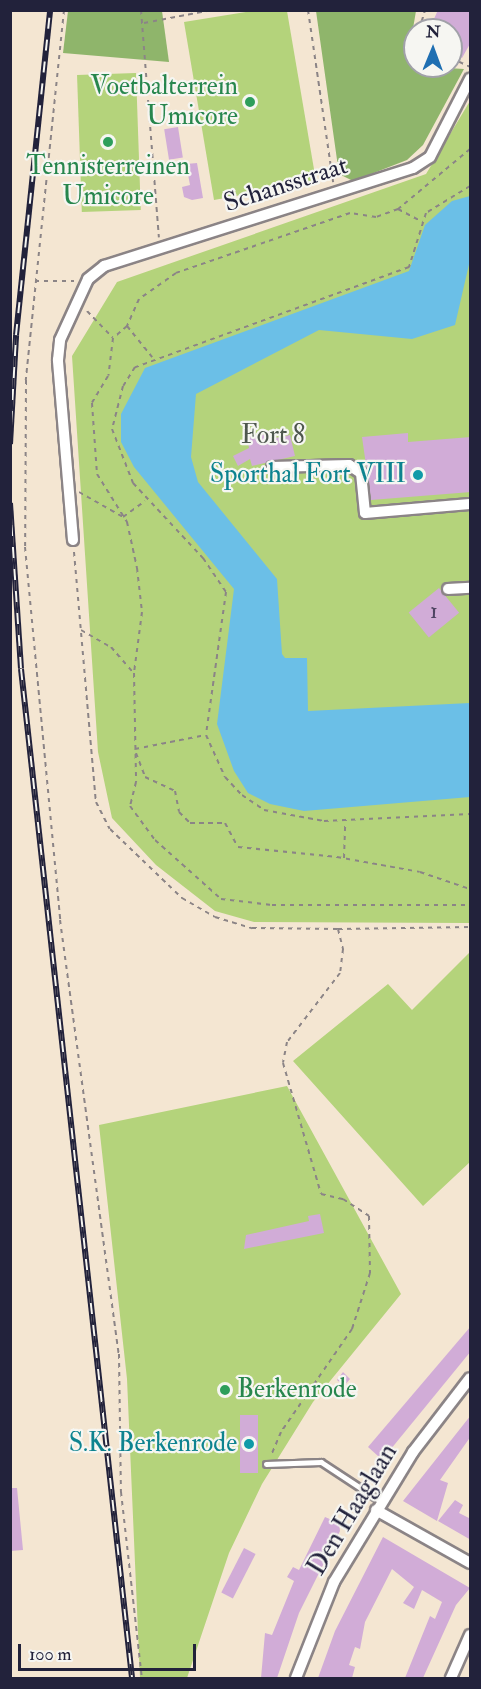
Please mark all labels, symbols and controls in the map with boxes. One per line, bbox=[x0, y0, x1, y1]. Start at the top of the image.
north arrow bbox=[403, 18, 463, 78]
text: N bbox=[426, 22, 441, 42]
place label: Voetbalterrein Umicore bbox=[90, 71, 238, 132]
marker: Voetbalterrein Umicore bbox=[243, 95, 257, 109]
marker: Tennisterreinen Umicore bbox=[101, 135, 115, 149]
street label: Schansstraat bbox=[220, 150, 352, 220]
place label: Tennisterreinen Umicore bbox=[26, 151, 190, 212]
park label: Fort 8 bbox=[241, 420, 305, 452]
place label: Sporthal Fort VIII bbox=[210, 459, 406, 491]
marker: Sporthal Fort VIII bbox=[411, 468, 425, 482]
house number: 1 bbox=[430, 599, 438, 625]
place label: Berkenrode bbox=[237, 1374, 357, 1406]
marker: Berkenrode bbox=[218, 1383, 232, 1397]
place label: S.K. Berkenrode bbox=[69, 1428, 237, 1460]
marker: S.K. Berkenrode bbox=[242, 1437, 256, 1451]
street label: Den Haaglaan bbox=[302, 1439, 404, 1581]
scale bar bbox=[21, 1632, 200, 1670]
text: 100 m bbox=[29, 1643, 72, 1666]

